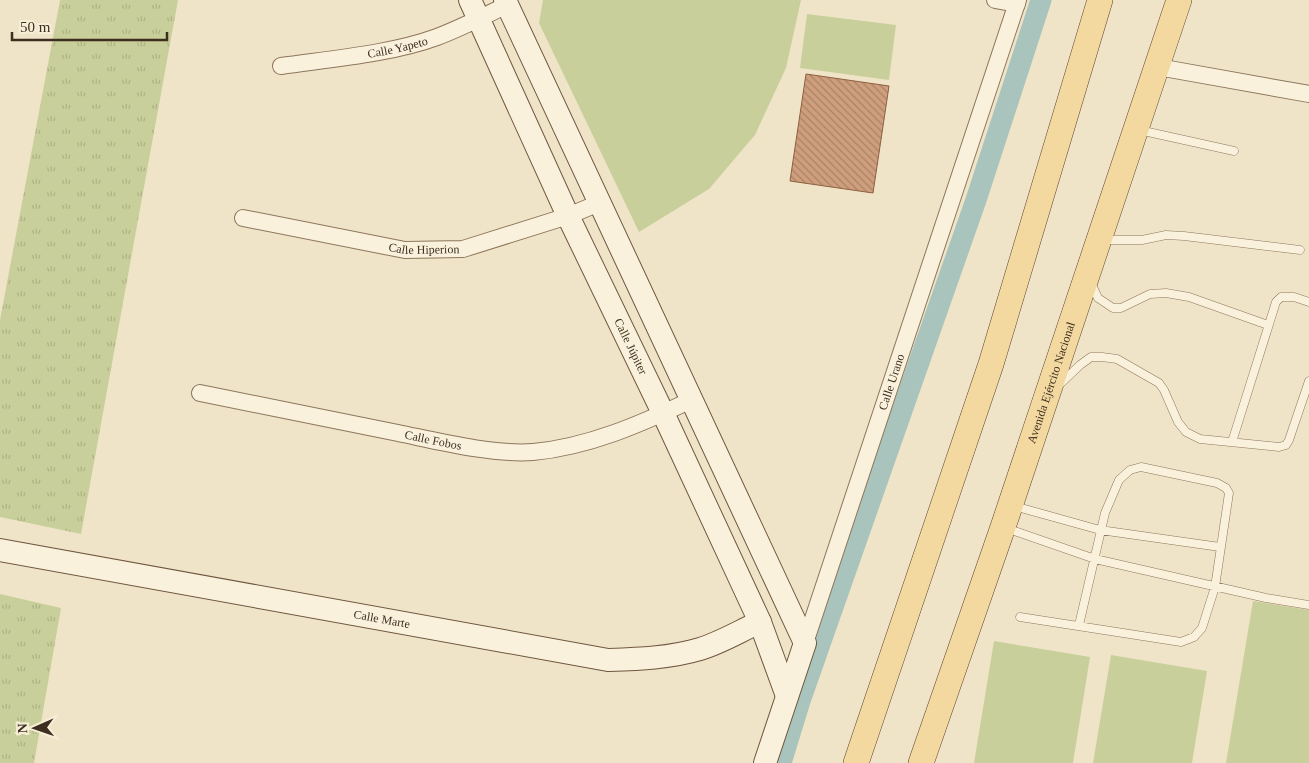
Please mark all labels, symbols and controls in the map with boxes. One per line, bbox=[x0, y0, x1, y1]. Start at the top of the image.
scale bar bbox=[12, 10, 168, 42]
text: 50 m bbox=[20, 19, 51, 35]
street label: Calle Yapeto bbox=[366, 34, 429, 61]
street label: Calle Hiperion bbox=[387, 240, 460, 257]
street label: Calle Júpiter bbox=[611, 316, 650, 377]
street label: Avenida Ejército Nacional bbox=[1024, 320, 1078, 445]
street label: Calle Urano bbox=[876, 352, 907, 412]
street label: Calle Fobos bbox=[403, 428, 463, 453]
street label: Calle Marte bbox=[352, 607, 411, 631]
north arrow bbox=[10, 703, 60, 753]
text: N bbox=[15, 723, 30, 734]

